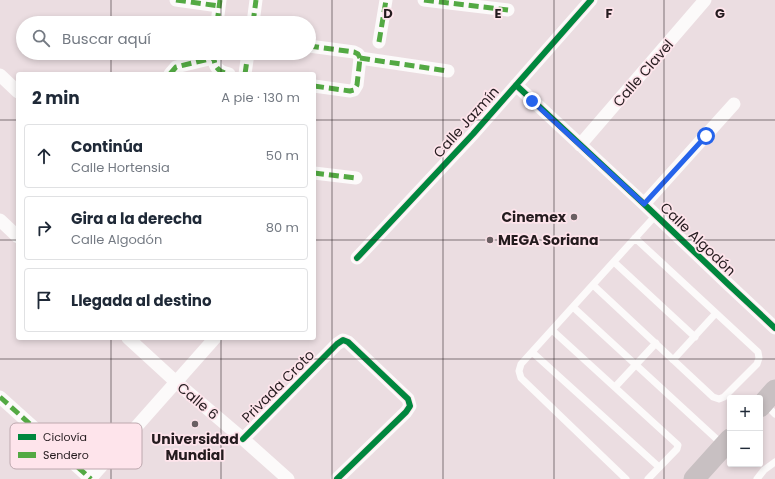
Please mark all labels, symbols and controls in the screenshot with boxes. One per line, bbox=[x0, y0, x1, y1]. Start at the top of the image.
text: D bbox=[383, 4, 393, 23]
text: E bbox=[494, 4, 502, 23]
text: F bbox=[605, 4, 613, 23]
text: G bbox=[715, 4, 725, 23]
search box bbox=[16, 16, 316, 60]
icon: search bbox=[30, 27, 52, 49]
text: Buscar aquí bbox=[62, 28, 151, 49]
street label: Calle Clavel bbox=[608, 35, 678, 111]
street label: Calle Jazmín bbox=[429, 82, 503, 162]
text: 2 min bbox=[32, 86, 80, 110]
text: A pie · 130 m bbox=[221, 88, 300, 107]
route end bbox=[523, 92, 541, 110]
route start bbox=[697, 127, 715, 145]
text: Continúa bbox=[71, 136, 143, 157]
icon: ahead bbox=[33, 145, 55, 167]
text: 50 m bbox=[266, 146, 299, 165]
text: Calle Hortensia bbox=[71, 158, 170, 177]
street label: Calle Algodón bbox=[656, 198, 740, 280]
place label: Cinemex bbox=[501, 207, 567, 227]
text: Gira a la derecha bbox=[71, 208, 202, 229]
marker: Cinemex bbox=[569, 212, 579, 222]
icon: right bbox=[33, 217, 55, 239]
text: 80 m bbox=[266, 218, 299, 237]
text: Calle Algodón bbox=[71, 230, 162, 249]
place label: MEGA Soriana bbox=[498, 230, 598, 250]
marker: MEGA Soriana bbox=[485, 235, 495, 245]
icon: arrive bbox=[33, 289, 55, 311]
text: Llegada al destino bbox=[71, 290, 212, 311]
street label: Privada Croto bbox=[237, 345, 319, 427]
street label: Calle 6 bbox=[173, 378, 223, 424]
map controls bbox=[727, 395, 763, 467]
button: + bbox=[727, 395, 763, 431]
marker: Universidad Mundial bbox=[190, 419, 200, 429]
legend bbox=[10, 423, 142, 469]
text: Ciclovía bbox=[43, 429, 87, 445]
place label: Universidad Mundial bbox=[151, 429, 239, 465]
button: − bbox=[727, 431, 763, 467]
text: Sendero bbox=[43, 447, 89, 463]

